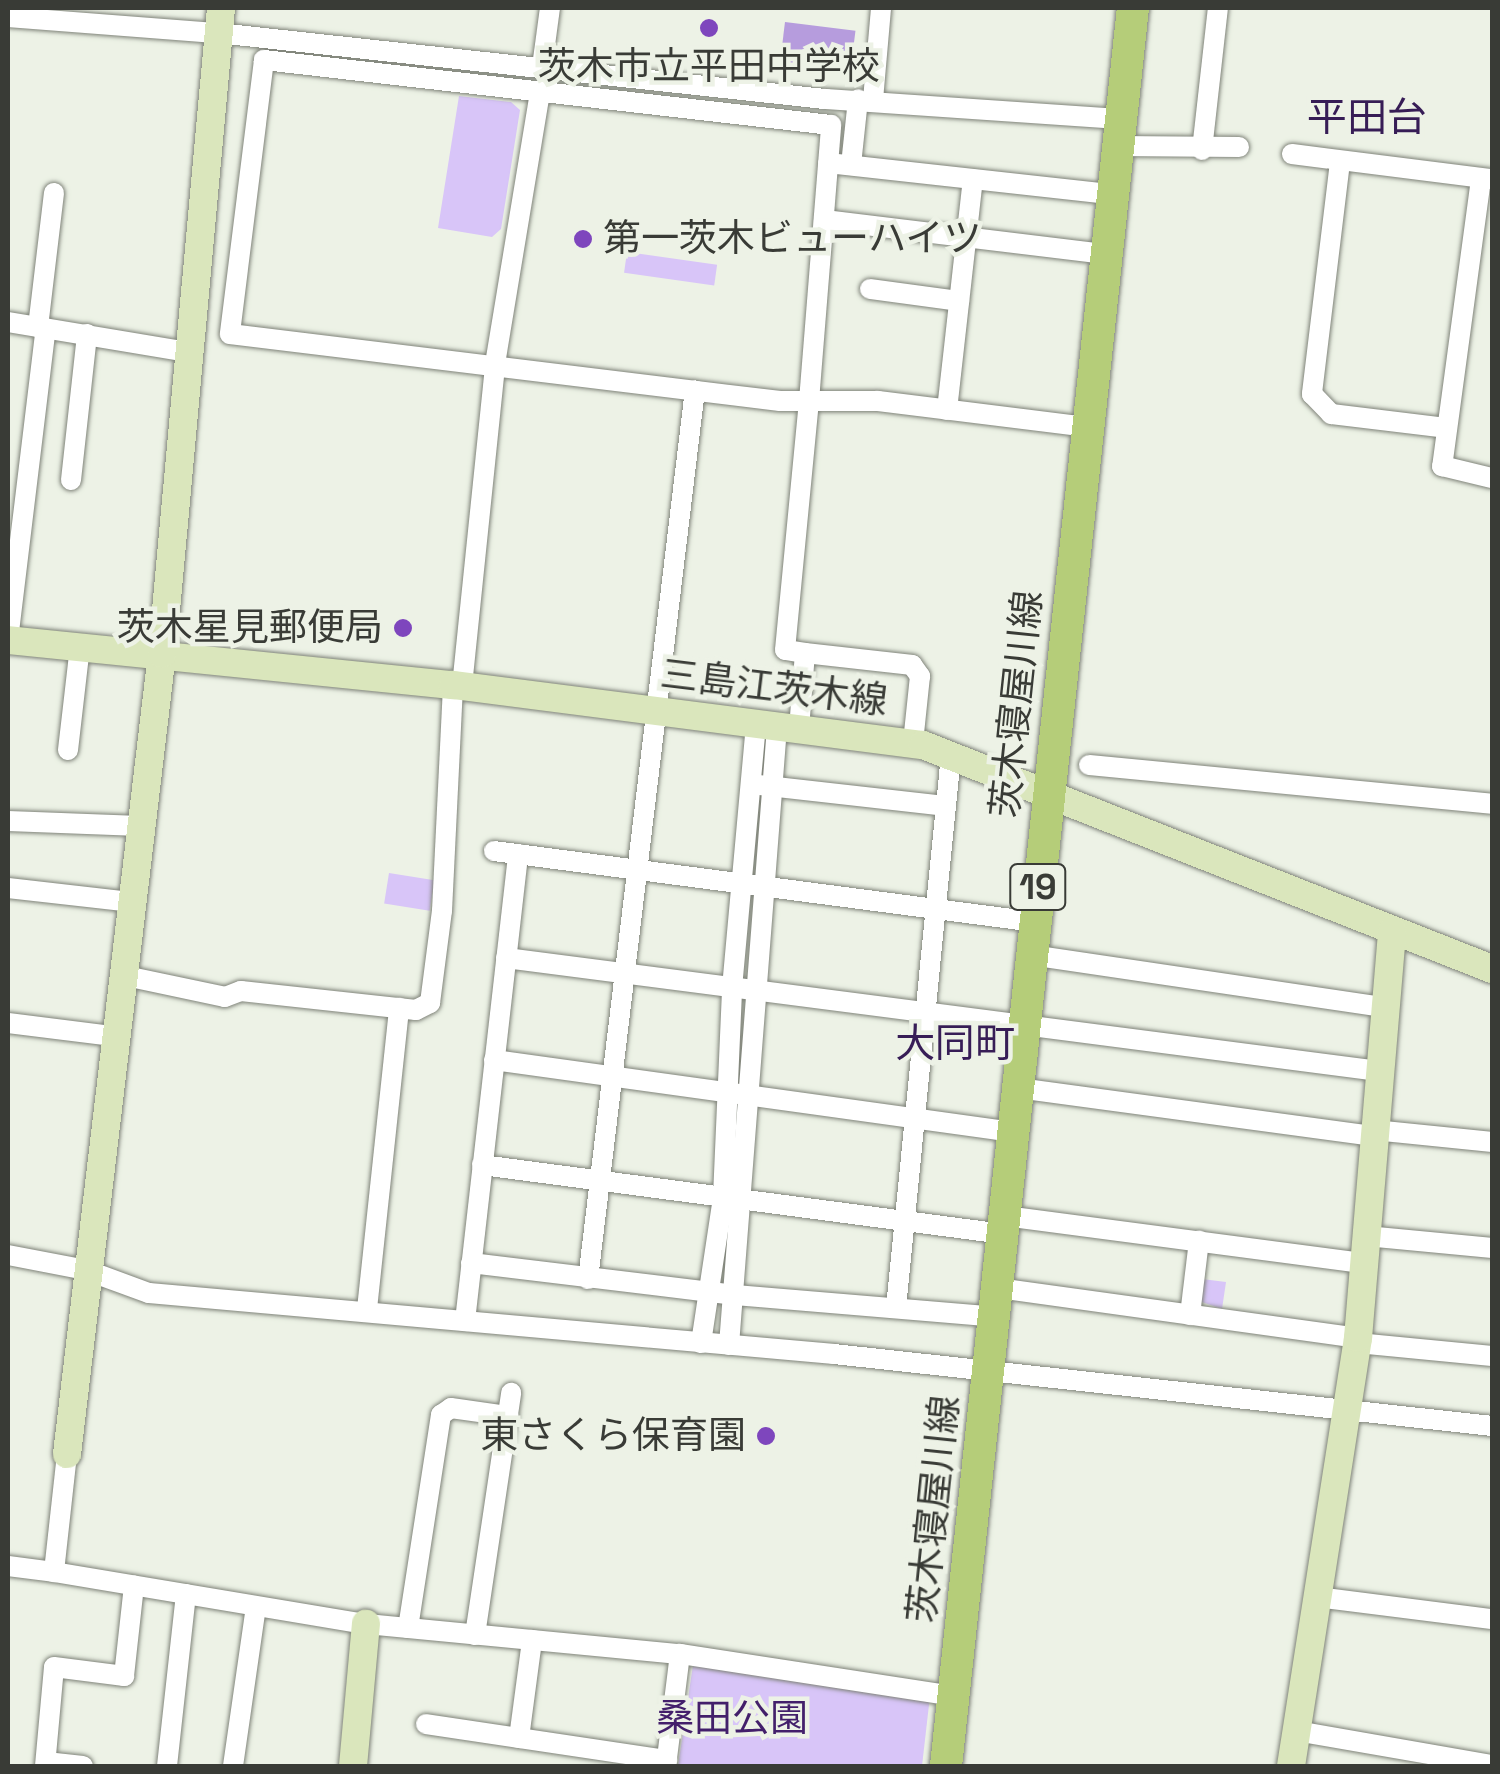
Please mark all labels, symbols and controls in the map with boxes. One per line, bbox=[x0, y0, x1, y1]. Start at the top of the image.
marker: 茨木市立平田中学校 bbox=[698, 17, 720, 39]
place label: 茨木市立平田中学校 bbox=[538, 44, 880, 90]
district label: 平田台 bbox=[1307, 94, 1427, 142]
place label: 第一茨木ビューハイツ bbox=[603, 216, 983, 262]
marker: 第一茨木ビューハイツ bbox=[572, 228, 594, 250]
street label: 茨木寝屋川線 bbox=[982, 588, 1052, 820]
place label: 茨木星見郵便局 bbox=[117, 605, 383, 651]
marker: 茨木星見郵便局 bbox=[392, 617, 414, 639]
street label: 三島江茨木線 bbox=[658, 651, 890, 725]
road number: 19 bbox=[1008, 857, 1068, 917]
district label: 大同町 bbox=[895, 1020, 1015, 1068]
street label: 茨木寝屋川線 bbox=[899, 1393, 969, 1625]
place label: 東さくら保育園 bbox=[480, 1413, 746, 1459]
marker: 東さくら保育園 bbox=[755, 1425, 777, 1447]
park label: 桑田公園 bbox=[656, 1696, 808, 1742]

